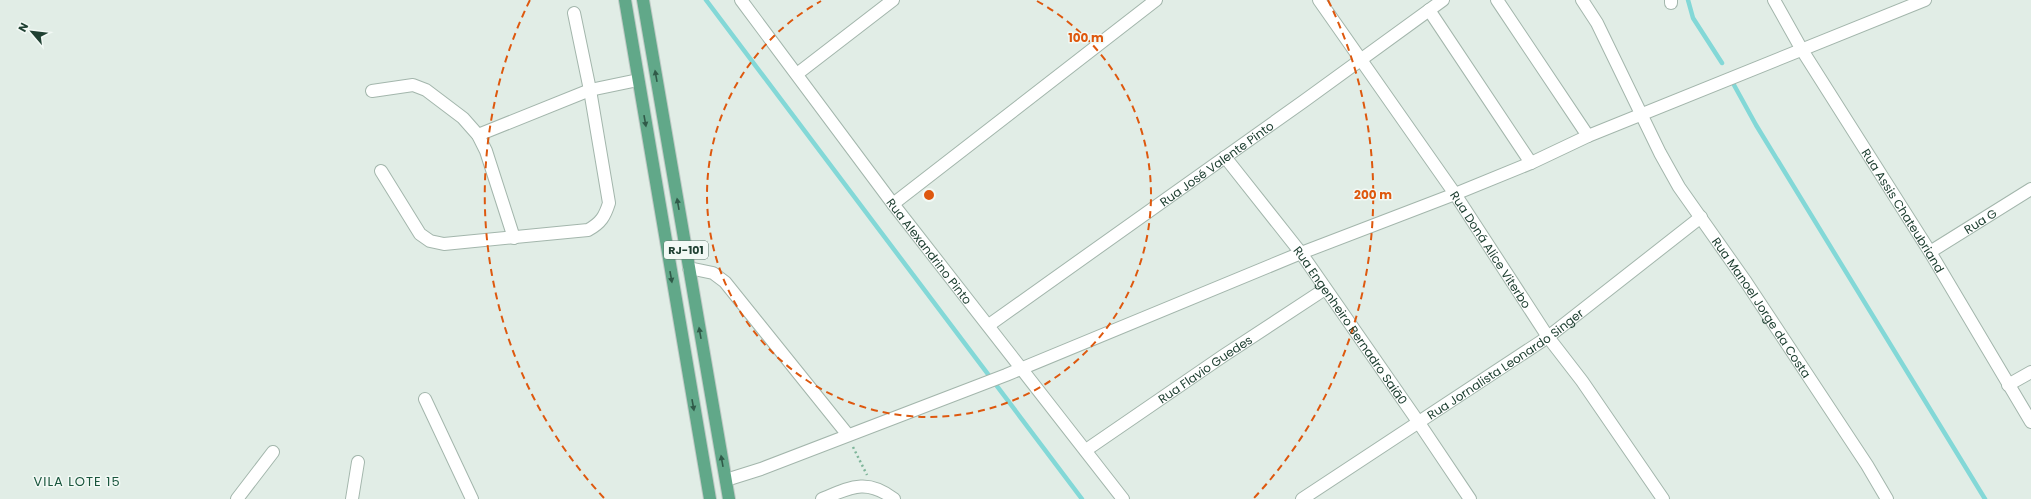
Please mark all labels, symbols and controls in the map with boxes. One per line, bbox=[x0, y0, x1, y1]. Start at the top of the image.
north arrow bbox=[12, 12, 52, 52]
text: N bbox=[14, 20, 32, 35]
text: 100 m bbox=[1068, 29, 1104, 46]
one-way arrow bbox=[653, 70, 659, 82]
one-way arrow bbox=[642, 115, 648, 128]
street label: Rua José Valente Pinto bbox=[1156, 117, 1277, 210]
street label: Rua Assis Chateubriand bbox=[1858, 145, 1949, 276]
text: 200 m bbox=[1354, 186, 1392, 203]
street label: Rua Doná Alice Viterbo bbox=[1447, 187, 1536, 312]
centre of rings bbox=[922, 188, 936, 202]
street label: Rua Alexandrino Pinto bbox=[883, 195, 977, 308]
one-way arrow bbox=[675, 198, 681, 211]
street label: Rua G bbox=[1960, 204, 2000, 237]
street label: Rua Manoel Jorge da Costa bbox=[1708, 234, 1815, 381]
road number: RJ-101 bbox=[664, 241, 708, 259]
street label: Rua Engenheiro Bernadro Saiā0 bbox=[1290, 242, 1412, 408]
one-way arrow bbox=[669, 271, 675, 283]
street label: Rua Jornalista Leonardo Singer bbox=[1423, 304, 1587, 423]
one-way arrow bbox=[697, 326, 703, 339]
street label: Rua Flavio Guedes bbox=[1154, 331, 1255, 407]
one-way arrow bbox=[691, 399, 697, 411]
one-way arrow bbox=[719, 455, 725, 467]
district label: VILA LOTE 15 bbox=[33, 472, 121, 491]

